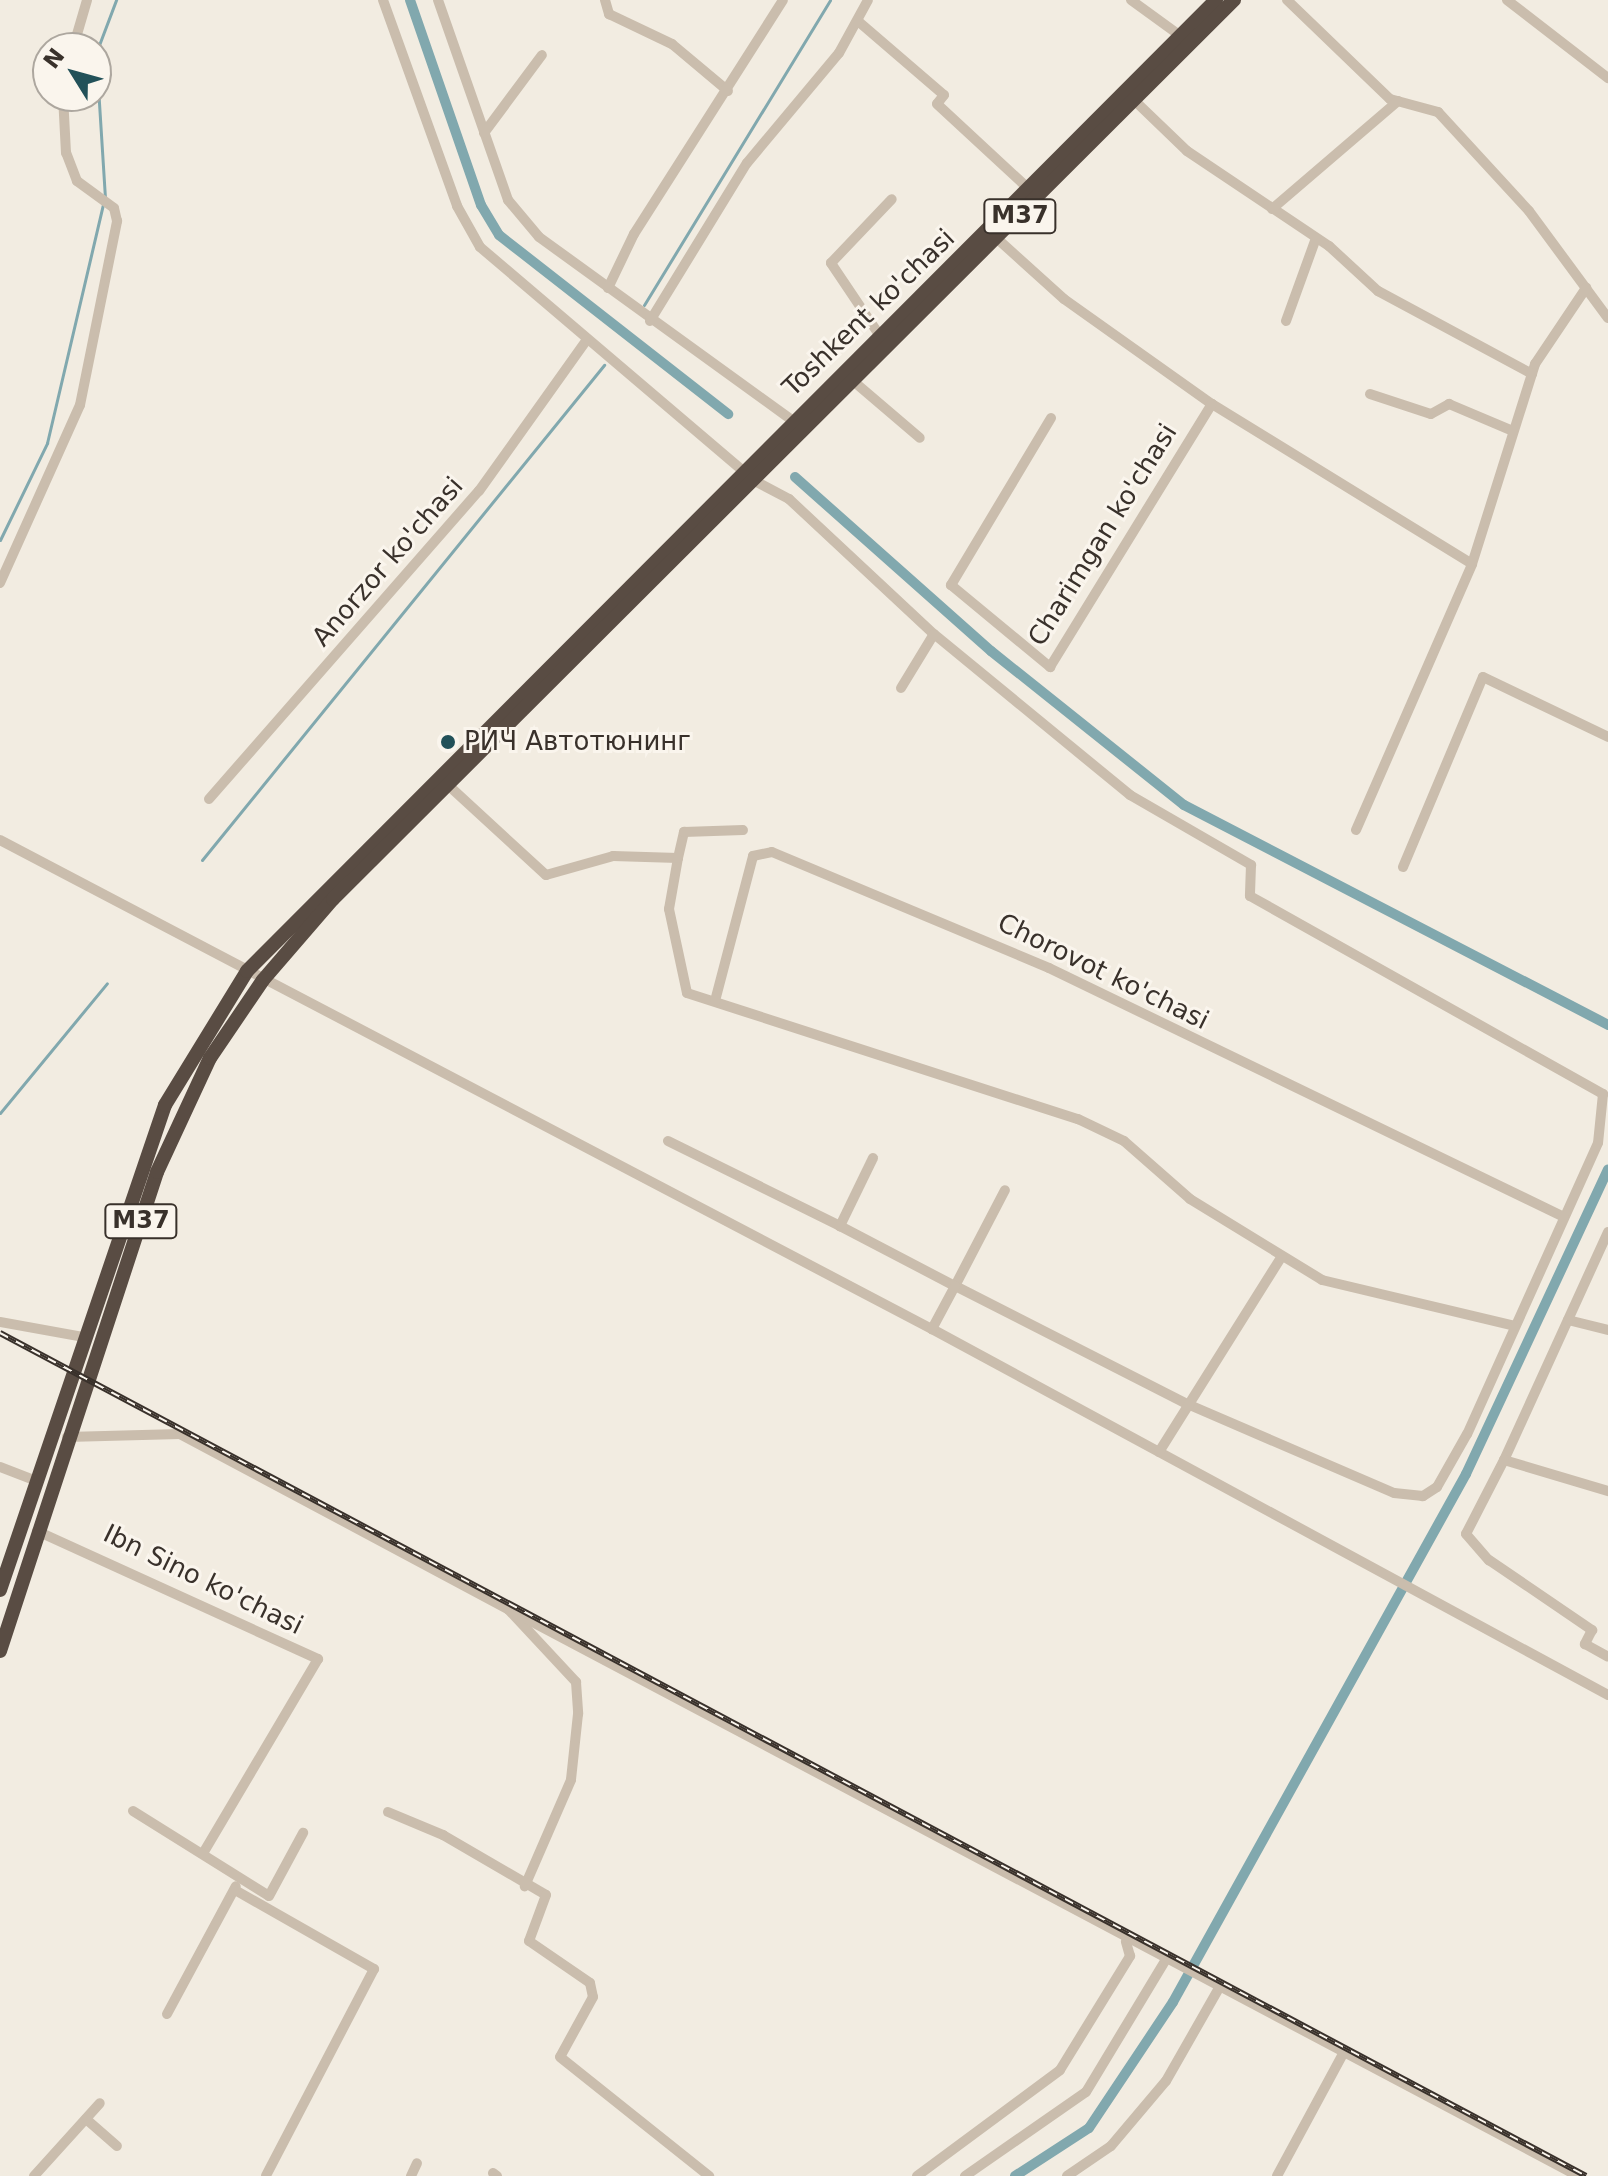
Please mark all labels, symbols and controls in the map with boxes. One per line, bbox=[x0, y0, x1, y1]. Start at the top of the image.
north arrow bbox=[32, 32, 112, 112]
text: N bbox=[38, 44, 70, 73]
road number: M37 bbox=[982, 196, 1058, 236]
street label: Toshkent ko'chasi bbox=[776, 223, 962, 403]
street label: Charimgan ko'chasi bbox=[1022, 418, 1184, 652]
street label: Anorzor ko'chasi bbox=[306, 471, 470, 653]
place label: РИЧ Автотюнинг bbox=[464, 726, 691, 758]
marker: РИЧ Автотюнинг bbox=[439, 733, 457, 751]
street label: Chorovot ko'chasi bbox=[992, 907, 1214, 1037]
road number: M37 bbox=[103, 1201, 179, 1241]
street label: Ibn Sino ko'chasi bbox=[98, 1518, 308, 1642]

